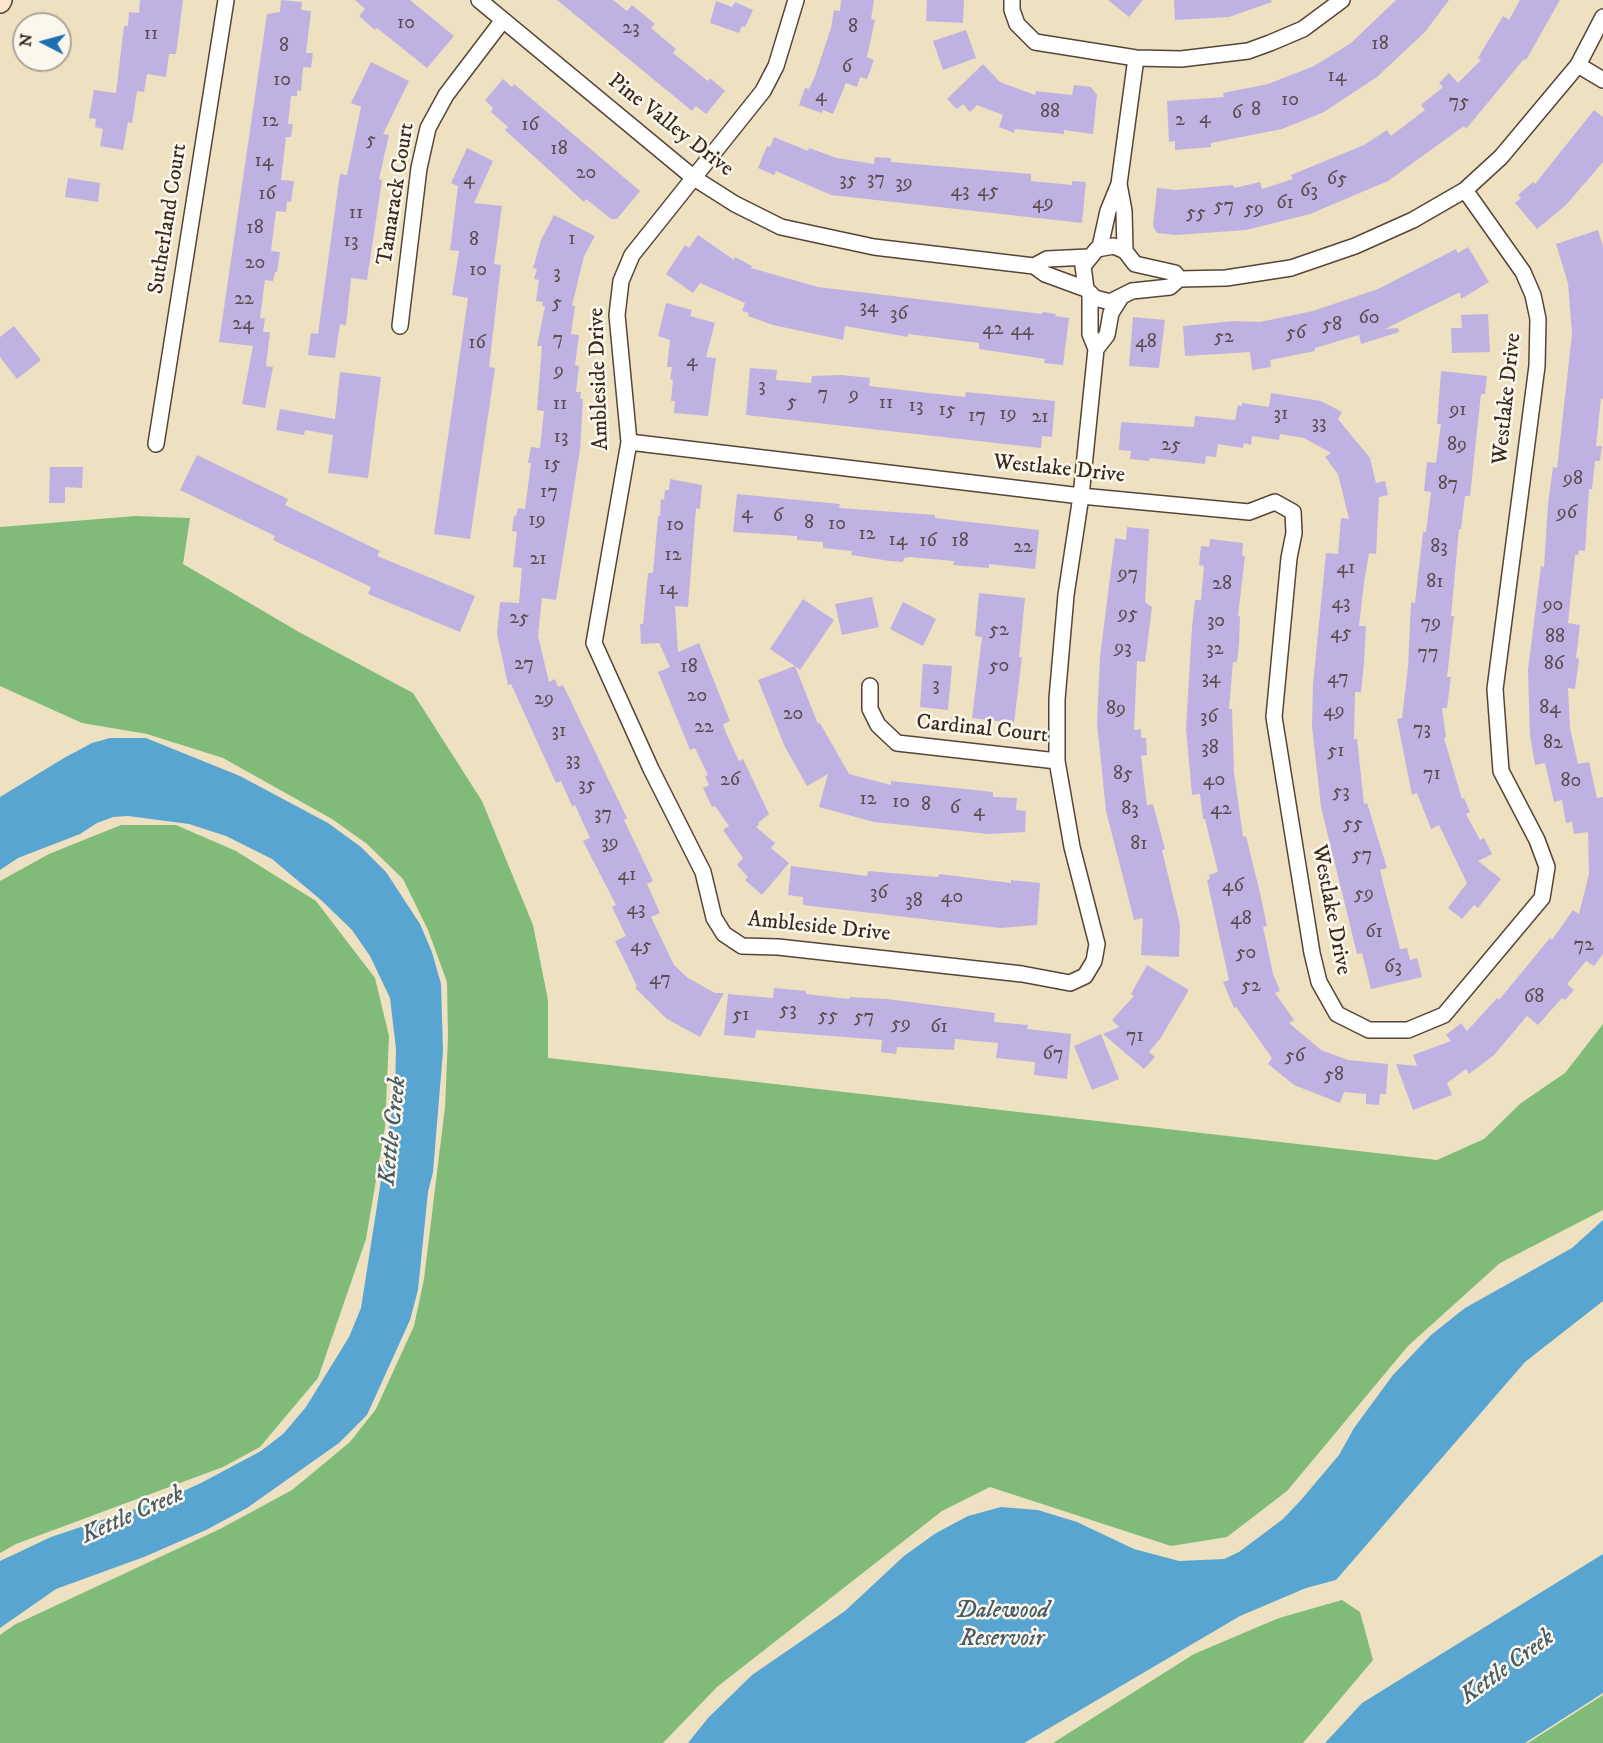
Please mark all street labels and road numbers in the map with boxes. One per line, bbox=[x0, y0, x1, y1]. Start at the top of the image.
street label: Pine Valley Drive bbox=[602, 69, 738, 183]
street label: Tamarack Court bbox=[373, 121, 421, 267]
street label: Sutherland Court bbox=[144, 142, 194, 296]
street label: Ambleside Drive bbox=[584, 307, 616, 451]
street label: Westlake Drive bbox=[1488, 332, 1528, 466]
street label: Westlake Drive bbox=[992, 450, 1126, 490]
street label: Cardinal Court bbox=[915, 710, 1049, 750]
street label: Westlake Drive bbox=[1304, 843, 1356, 977]
street label: Ambleside Drive bbox=[746, 907, 892, 949]

